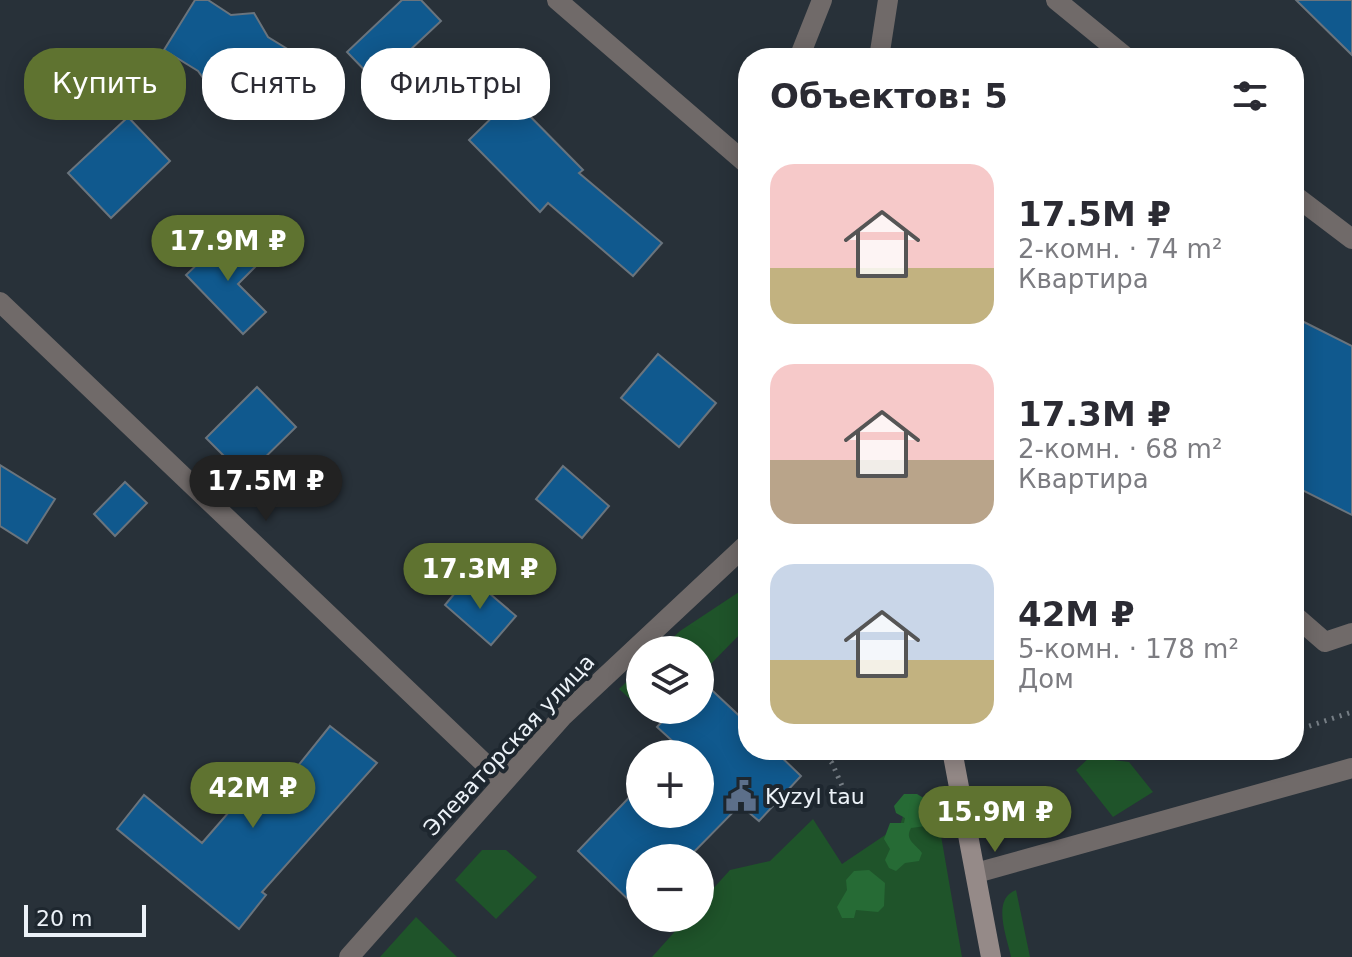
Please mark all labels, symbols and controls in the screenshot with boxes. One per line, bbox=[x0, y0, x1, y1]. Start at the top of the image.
chip: Купить bbox=[24, 48, 186, 120]
chip: Снять bbox=[202, 48, 345, 120]
chip: Фильтры bbox=[361, 48, 550, 120]
icon: filters bbox=[1228, 74, 1272, 118]
text: Объектов: 5 bbox=[770, 76, 1008, 116]
text: 17.5M ₽ bbox=[1018, 194, 1171, 234]
icon: home bbox=[834, 196, 930, 292]
pin: 17.9M ₽ bbox=[154, 215, 302, 283]
text: 17.9M ₽ bbox=[169, 226, 287, 256]
text: 2-комн. · 74 m² bbox=[1018, 234, 1222, 264]
text: Квартира bbox=[1018, 264, 1149, 294]
text: 17.3M ₽ bbox=[1018, 394, 1171, 434]
icon: home bbox=[834, 396, 930, 492]
text: 2-комн. · 68 m² bbox=[1018, 434, 1222, 464]
pin: 17.5M ₽ bbox=[192, 455, 340, 523]
text: Квартира bbox=[1018, 464, 1149, 494]
text: 17.5M ₽ bbox=[207, 466, 325, 496]
pin: 17.3M ₽ bbox=[406, 543, 554, 611]
text: 17.3M ₽ bbox=[421, 554, 539, 584]
text: 42M ₽ bbox=[1018, 594, 1135, 634]
icon: home bbox=[834, 596, 930, 692]
text: 5-комн. · 178 m² bbox=[1018, 634, 1239, 664]
map controls bbox=[626, 636, 714, 932]
button: layers bbox=[626, 636, 714, 724]
street label: Элеваторская улица bbox=[419, 649, 599, 841]
text: Дом bbox=[1018, 664, 1074, 694]
button: + bbox=[626, 740, 714, 828]
pin: 42M ₽ bbox=[197, 762, 309, 830]
text: 42M ₽ bbox=[208, 773, 298, 803]
public building icon: Kyzyl tau bbox=[724, 779, 758, 813]
place label: Kyzyl tau bbox=[765, 784, 865, 809]
pin: 15.9M ₽ bbox=[921, 786, 1069, 854]
text: 15.9M ₽ bbox=[936, 797, 1054, 827]
button: − bbox=[626, 844, 714, 932]
scale bar bbox=[24, 901, 146, 937]
text: 20 m bbox=[36, 906, 92, 931]

